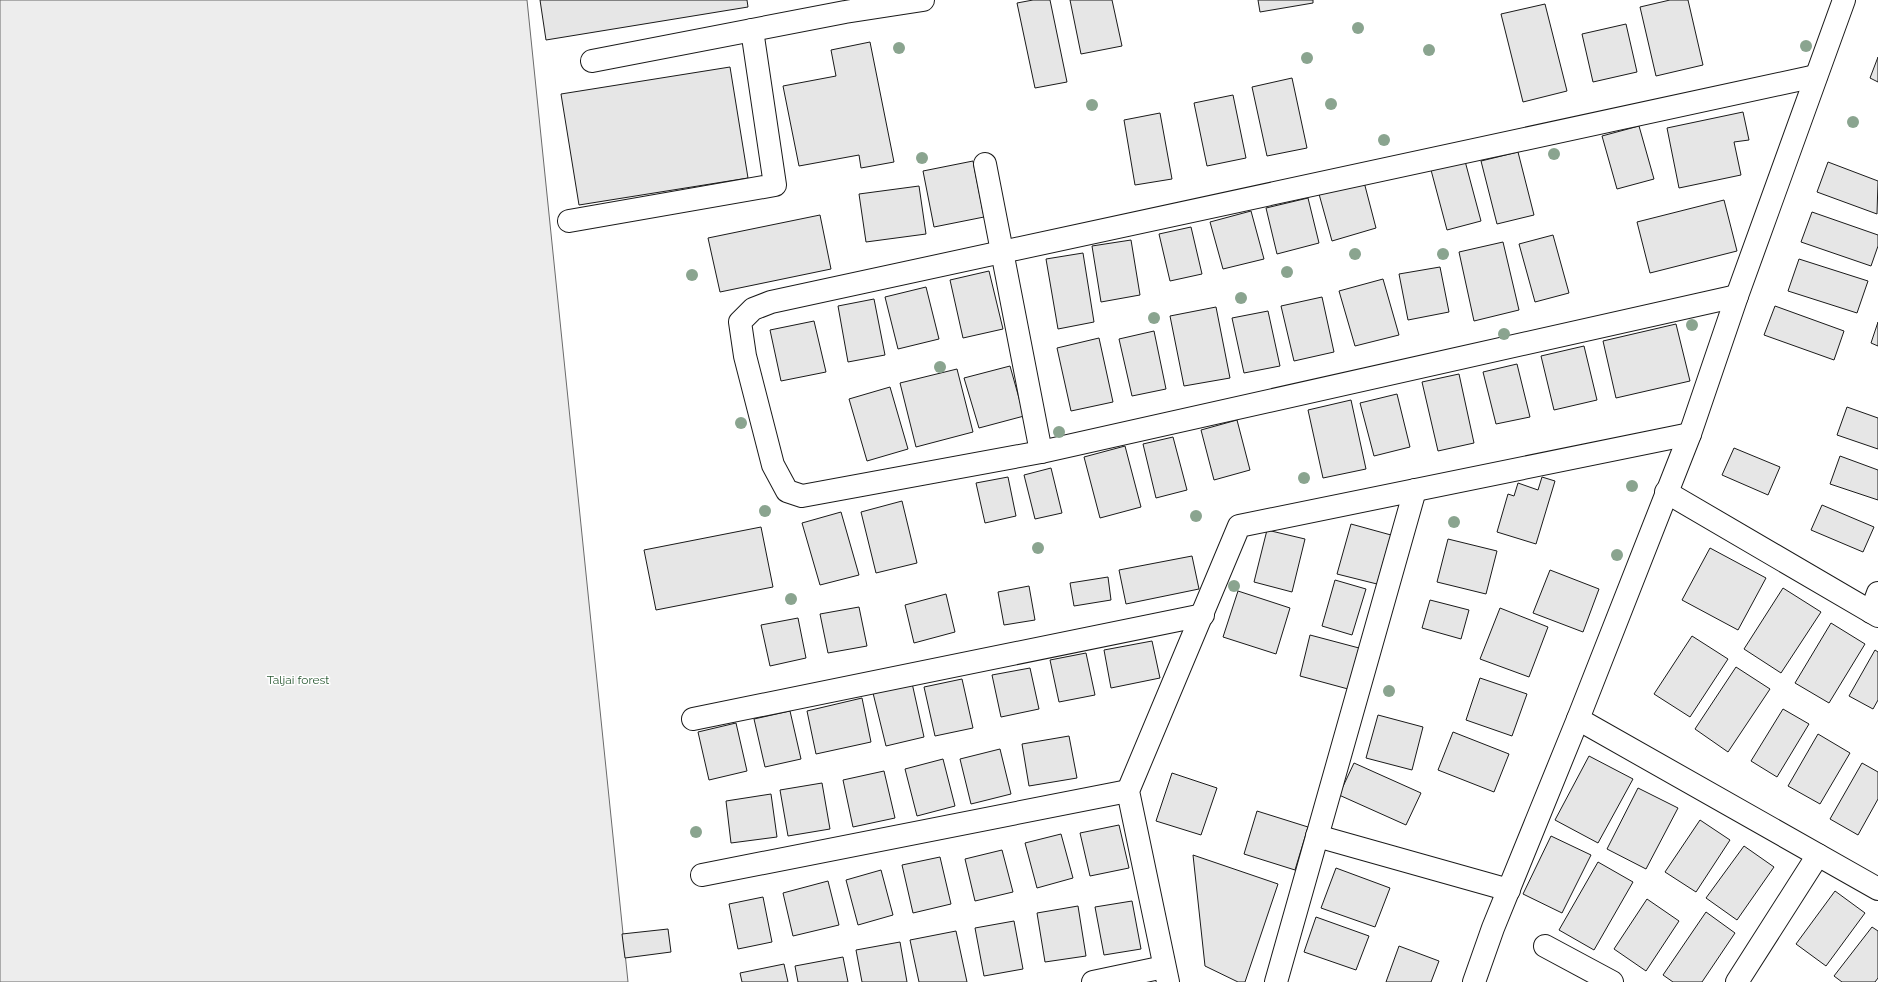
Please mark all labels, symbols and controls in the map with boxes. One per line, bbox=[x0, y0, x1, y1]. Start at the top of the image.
park label: Taljai forest bbox=[267, 673, 329, 687]

